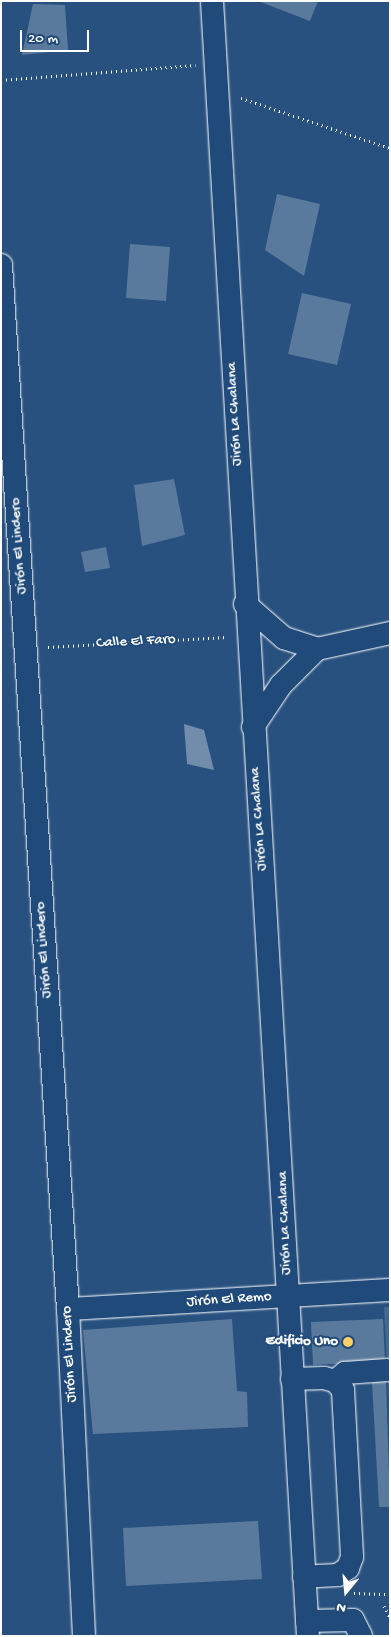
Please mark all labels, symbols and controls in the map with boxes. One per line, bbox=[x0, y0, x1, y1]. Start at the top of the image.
scale bar bbox=[22, 20, 91, 52]
text: 20 m bbox=[28, 30, 58, 48]
street label: Jirón La Chalana bbox=[223, 362, 247, 466]
street label: Jirón El Lindero bbox=[7, 497, 31, 595]
street label: Calle El Faro bbox=[96, 631, 176, 653]
street label: Jirón La Chalana bbox=[246, 767, 272, 871]
street label: Jirón El Lindero bbox=[32, 901, 56, 999]
street label: Jirón La Chalana bbox=[274, 1171, 296, 1275]
street label: Jirón El Remo bbox=[186, 1288, 272, 1312]
street label: Jirón El Lindero bbox=[58, 1305, 82, 1403]
place label: Edificio Uno bbox=[266, 1333, 338, 1351]
marker: Edificio Uno bbox=[342, 1336, 354, 1348]
north arrow bbox=[321, 1567, 371, 1617]
text: N bbox=[335, 1597, 348, 1616]

